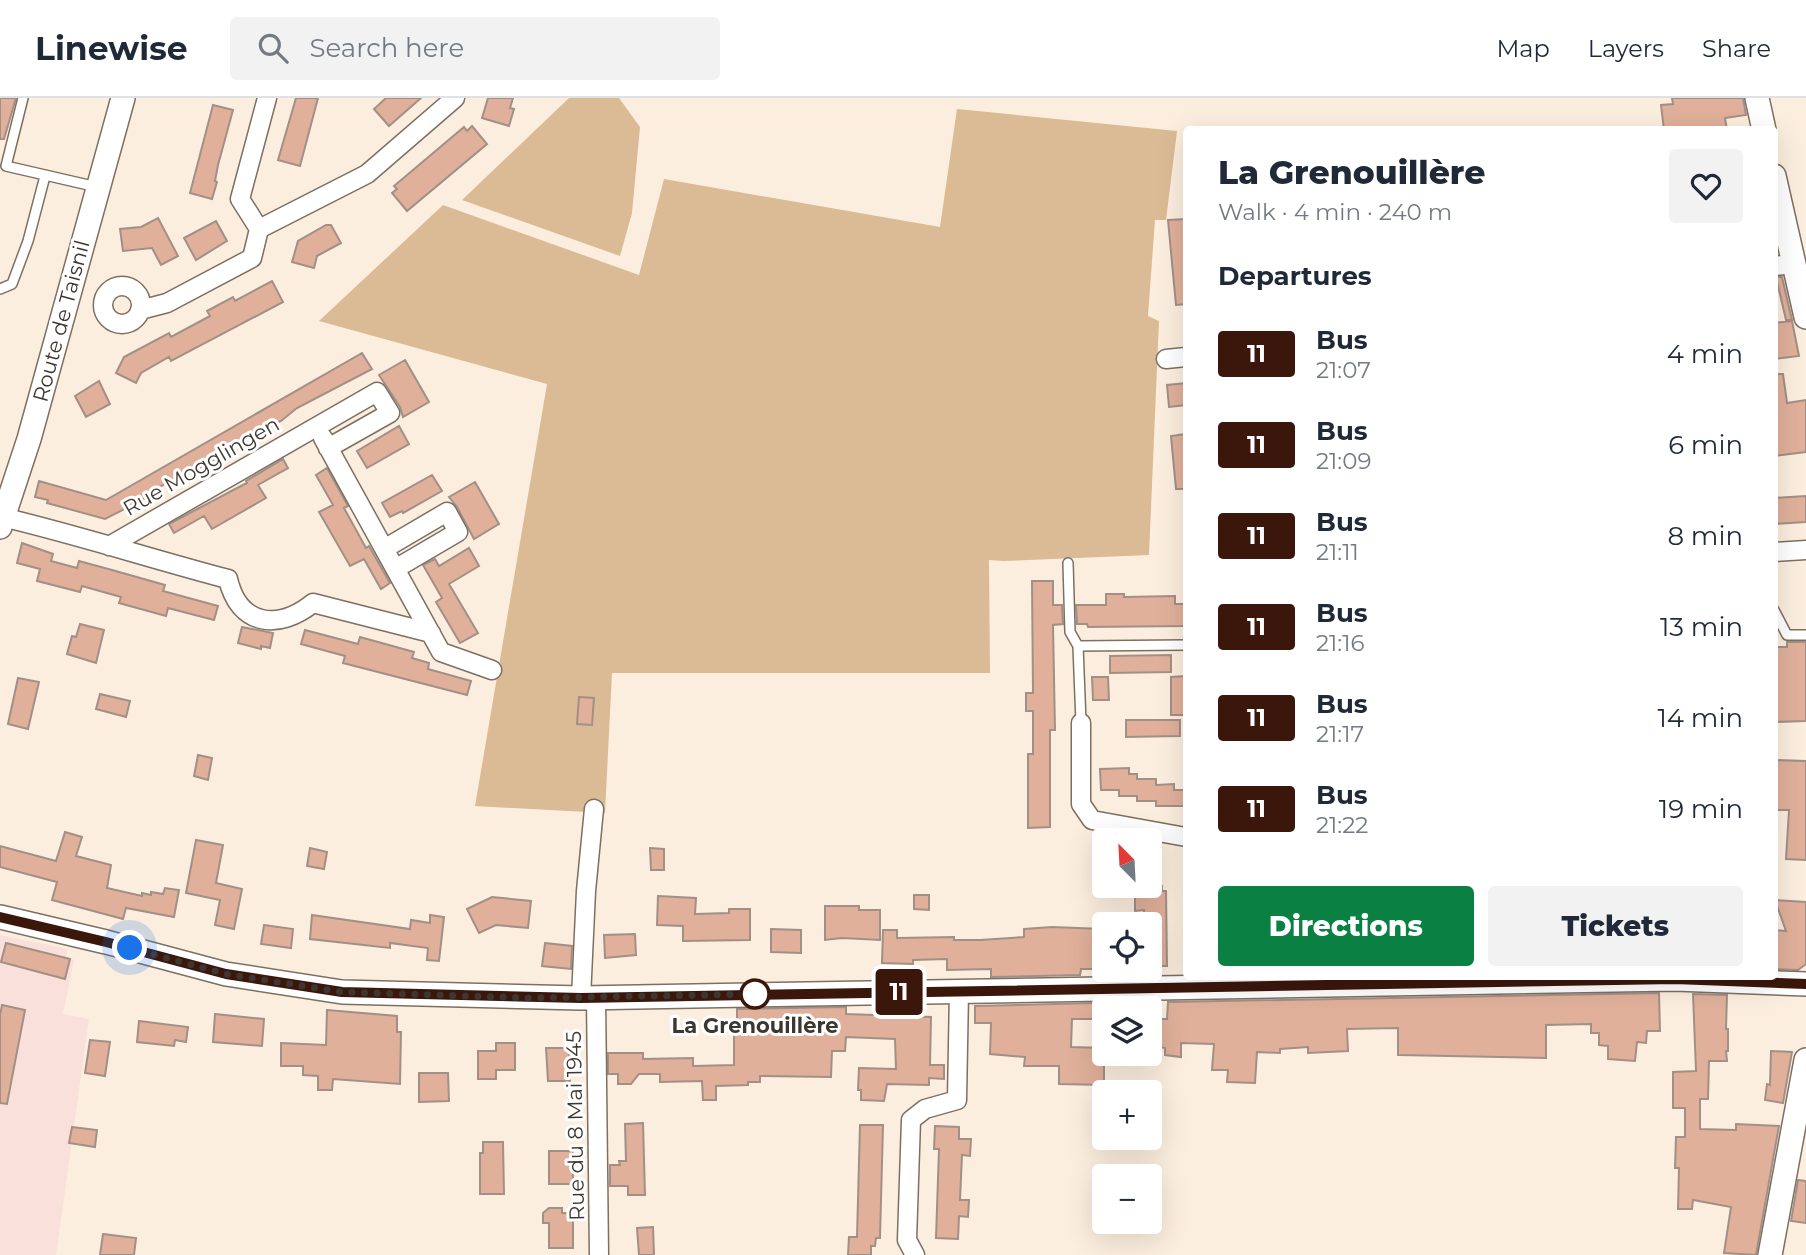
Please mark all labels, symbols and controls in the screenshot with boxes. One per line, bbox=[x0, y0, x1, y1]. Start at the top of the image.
search box bbox=[230, 17, 720, 80]
text: Linewise bbox=[35, 28, 188, 68]
icon: search bbox=[254, 29, 292, 67]
text: Search here bbox=[310, 32, 464, 64]
text: Map bbox=[1496, 34, 1550, 63]
text: Layers bbox=[1588, 34, 1664, 63]
text: Share bbox=[1702, 34, 1771, 63]
button: heart bbox=[1669, 149, 1743, 223]
text: La Grenouillère bbox=[1218, 152, 1485, 192]
text: Walk · 4 min · 240 m bbox=[1218, 198, 1452, 226]
street label: Route de Taisnil bbox=[27, 237, 95, 405]
text: Departures bbox=[1218, 260, 1372, 292]
text: Bus bbox=[1316, 324, 1368, 356]
text: 4 min bbox=[1667, 338, 1743, 370]
text: 11 bbox=[1247, 339, 1266, 368]
text: 21:07 bbox=[1316, 356, 1371, 384]
street label: Rue Mogglingen bbox=[118, 411, 284, 521]
text: Bus bbox=[1316, 415, 1368, 447]
text: 6 min bbox=[1668, 429, 1743, 461]
text: 11 bbox=[1247, 430, 1266, 459]
text: 21:09 bbox=[1316, 447, 1371, 475]
text: Bus bbox=[1316, 506, 1368, 538]
text: 8 min bbox=[1667, 520, 1743, 552]
text: 11 bbox=[1247, 521, 1266, 550]
text: 21:11 bbox=[1316, 538, 1359, 566]
text: Bus bbox=[1316, 597, 1368, 629]
text: 13 min bbox=[1660, 611, 1743, 643]
text: 11 bbox=[1247, 612, 1266, 641]
text: 21:16 bbox=[1316, 629, 1365, 657]
text: Bus bbox=[1316, 688, 1368, 720]
text: 14 min bbox=[1657, 702, 1743, 734]
text: 11 bbox=[1247, 703, 1266, 732]
text: 21:17 bbox=[1316, 720, 1364, 748]
text: Bus bbox=[1316, 779, 1368, 811]
text: 19 min bbox=[1659, 793, 1743, 825]
text: 11 bbox=[1247, 794, 1266, 823]
text: 21:22 bbox=[1316, 811, 1368, 839]
north arrow bbox=[1092, 828, 1162, 898]
map controls bbox=[1092, 828, 1162, 1234]
button: Directions bbox=[1218, 886, 1474, 966]
button: Tickets bbox=[1488, 886, 1743, 966]
button: locate bbox=[1092, 912, 1162, 982]
your location bbox=[112, 930, 147, 965]
line badge: 11 bbox=[867, 969, 930, 1015]
text: 11 bbox=[890, 977, 908, 1006]
marker: La Grenouillère bbox=[740, 979, 770, 1009]
button: layers bbox=[1092, 996, 1162, 1066]
place label: La Grenouillère bbox=[671, 1013, 839, 1038]
street label: Rue du 8 Mai 1945 bbox=[561, 1031, 589, 1221]
button: + bbox=[1092, 1080, 1162, 1150]
button: − bbox=[1092, 1164, 1162, 1234]

